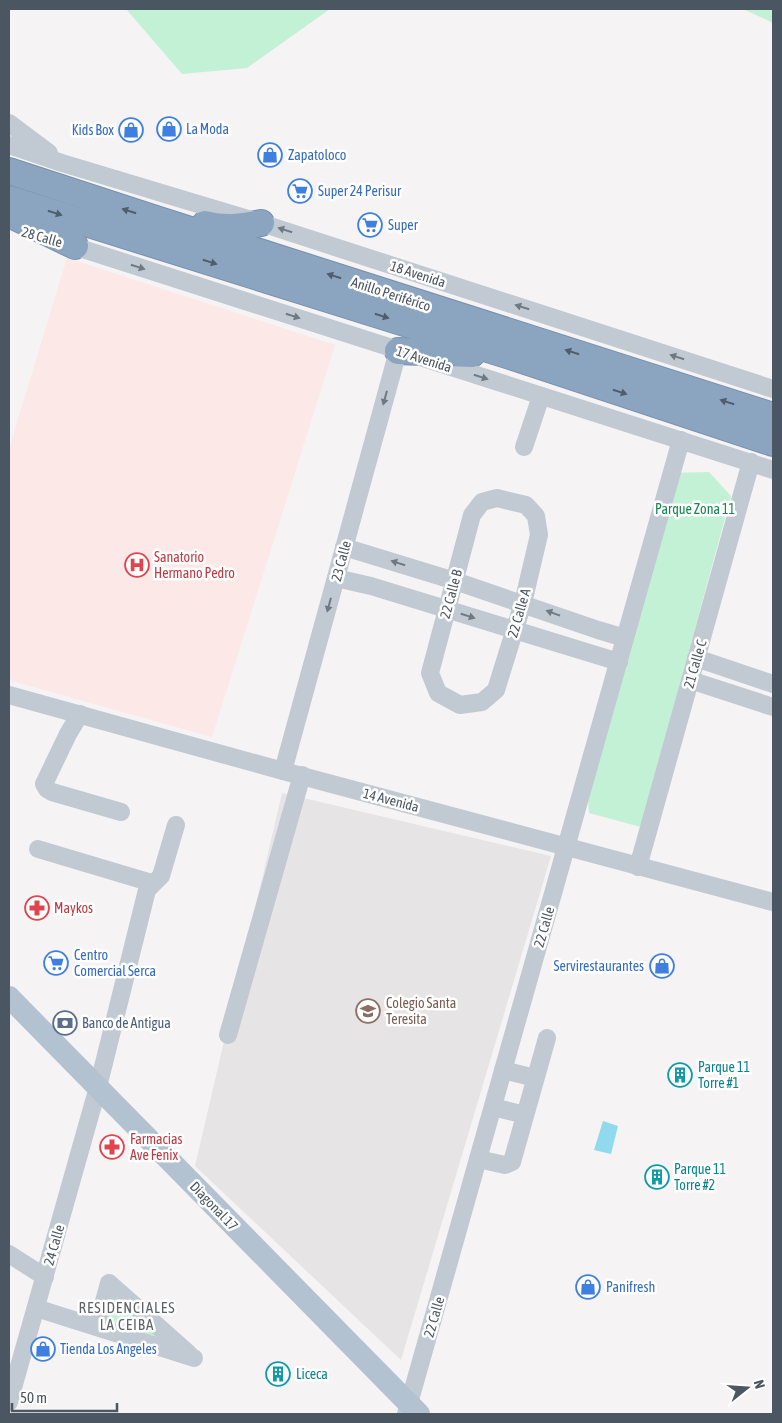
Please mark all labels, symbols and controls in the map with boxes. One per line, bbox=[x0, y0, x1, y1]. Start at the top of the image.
shop icon: La Moda bbox=[156, 116, 182, 142]
shop icon: Kids Box bbox=[118, 117, 144, 143]
place label: La Moda bbox=[186, 121, 229, 137]
place label: Kids Box bbox=[72, 122, 114, 138]
shop icon: Zapatoloco bbox=[257, 142, 283, 168]
place label: Zapatoloco bbox=[288, 147, 346, 163]
supermarket icon: Super 24 Perisur bbox=[287, 178, 313, 204]
place label: Super 24 Perisur bbox=[318, 183, 402, 199]
one-way arrow bbox=[121, 206, 136, 214]
one-way arrow bbox=[48, 210, 63, 218]
supermarket icon: Super bbox=[357, 212, 383, 238]
place label: Super bbox=[388, 217, 419, 233]
street label: 28 Calle bbox=[20, 224, 64, 250]
one-way arrow bbox=[277, 226, 292, 234]
street label: 18 Avenida bbox=[388, 258, 448, 290]
one-way arrow bbox=[203, 259, 218, 266]
one-way arrow bbox=[131, 263, 146, 271]
one-way arrow bbox=[326, 272, 341, 280]
street label: Anillo Periférico bbox=[349, 274, 433, 314]
one-way arrow bbox=[515, 303, 530, 311]
one-way arrow bbox=[375, 312, 390, 320]
one-way arrow bbox=[286, 313, 301, 321]
street label: 17 Avenida bbox=[394, 343, 454, 375]
one-way arrow bbox=[564, 348, 579, 356]
one-way arrow bbox=[669, 353, 684, 361]
one-way arrow bbox=[474, 373, 489, 381]
one-way arrow bbox=[613, 389, 628, 397]
one-way arrow bbox=[381, 390, 389, 405]
one-way arrow bbox=[719, 397, 734, 405]
park label: Parque Zona 11 bbox=[655, 501, 735, 517]
street label: 23 Calle bbox=[328, 539, 354, 583]
place label: Sanatorio Hermano Pedro bbox=[154, 549, 235, 581]
hospital icon: Sanatorio Hermano Pedro bbox=[124, 552, 150, 578]
one-way arrow bbox=[391, 558, 406, 566]
street label: 22 Calle B bbox=[437, 567, 465, 620]
street label: 22 Calle A bbox=[504, 586, 534, 639]
one-way arrow bbox=[324, 598, 332, 613]
one-way arrow bbox=[545, 609, 560, 616]
one-way arrow bbox=[460, 613, 475, 621]
street label: 21 Calle C bbox=[680, 637, 710, 690]
street label: 14 Avenida bbox=[361, 785, 421, 815]
pharmacy icon: Maykos bbox=[24, 895, 50, 921]
place label: Maykos bbox=[54, 900, 93, 916]
street label: 22 Calle bbox=[531, 905, 557, 949]
place label: Centro Comercial Serca bbox=[74, 947, 156, 979]
supermarket icon: Centro Comercial Serca bbox=[43, 950, 69, 976]
shop icon: Servirestaurantes bbox=[649, 953, 675, 979]
place label: Servirestaurantes bbox=[554, 958, 644, 974]
place label: Colegio Santa Teresita bbox=[386, 995, 456, 1027]
school or university icon: Colegio Santa Teresita bbox=[355, 998, 381, 1024]
bank icon: Banco de Antigua bbox=[52, 1010, 78, 1036]
place label: Banco de Antigua bbox=[82, 1015, 171, 1031]
place label: Parque 11 Torre #1 bbox=[698, 1059, 750, 1091]
building icon: Parque 11 Torre #1 bbox=[667, 1062, 693, 1088]
place label: Farmacias Ave Fenix bbox=[130, 1131, 183, 1163]
pharmacy icon: Farmacias Ave Fenix bbox=[99, 1134, 125, 1160]
place label: Parque 11 Torre #2 bbox=[674, 1161, 726, 1193]
building icon: Parque 11 Torre #2 bbox=[644, 1164, 670, 1190]
street label: Diagonal 17 bbox=[187, 1178, 241, 1234]
street label: 24 Calle bbox=[41, 1223, 67, 1267]
shop icon: Panifresh bbox=[575, 1274, 601, 1300]
place label: Panifresh bbox=[606, 1279, 655, 1295]
street label: 22 Calle bbox=[421, 1295, 447, 1339]
district label: RESIDENCIALES LA CEIBA bbox=[78, 1299, 176, 1333]
shop icon: Tienda Los Angeles bbox=[30, 1336, 56, 1362]
place label: Tienda Los Angeles bbox=[60, 1341, 157, 1357]
building icon: Liceca bbox=[265, 1361, 291, 1387]
north arrow bbox=[722, 1363, 772, 1413]
place label: Liceca bbox=[296, 1366, 328, 1382]
text: N bbox=[751, 1378, 768, 1390]
scale bar bbox=[12, 1380, 118, 1412]
text: 50 m bbox=[20, 1389, 47, 1406]

